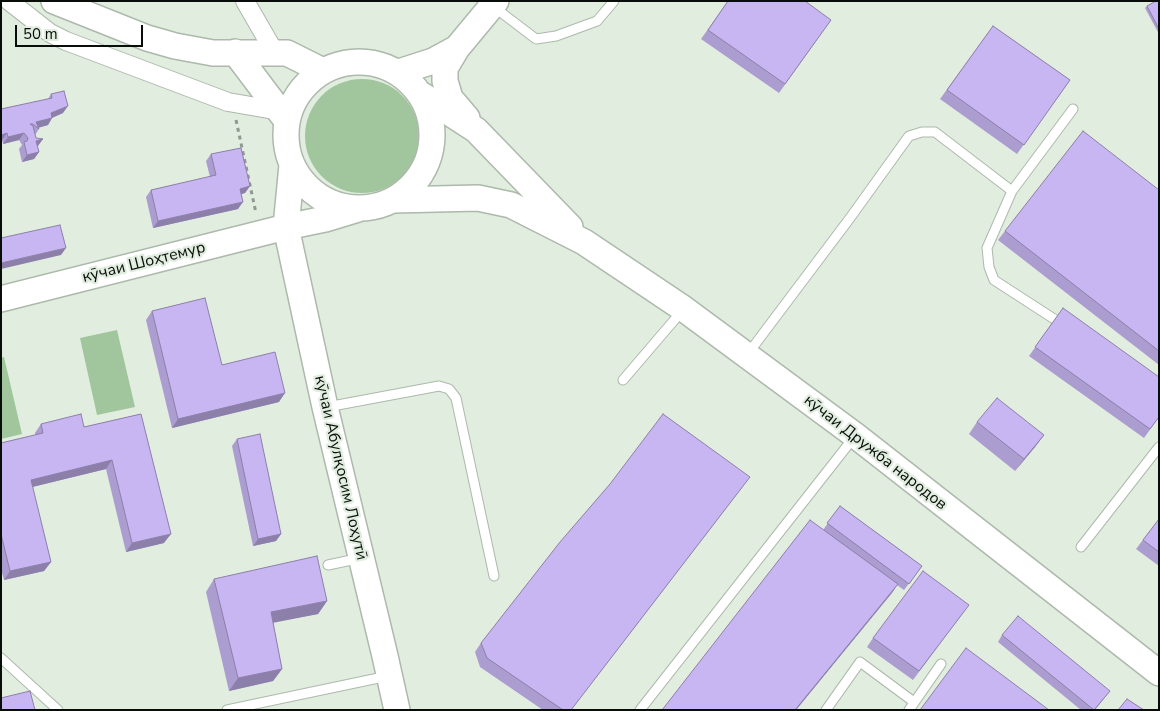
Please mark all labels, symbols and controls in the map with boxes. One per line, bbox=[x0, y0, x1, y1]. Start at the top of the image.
scale bar bbox=[18, 15, 145, 47]
text: 50 m bbox=[23, 24, 58, 44]
street label: кӯчаи Шоҳтемур bbox=[80, 238, 208, 288]
street label: кӯчаи Абулқосим Лоҳутӣ bbox=[309, 374, 371, 562]
street label: кӯчаи Дружба народов bbox=[800, 391, 950, 515]

